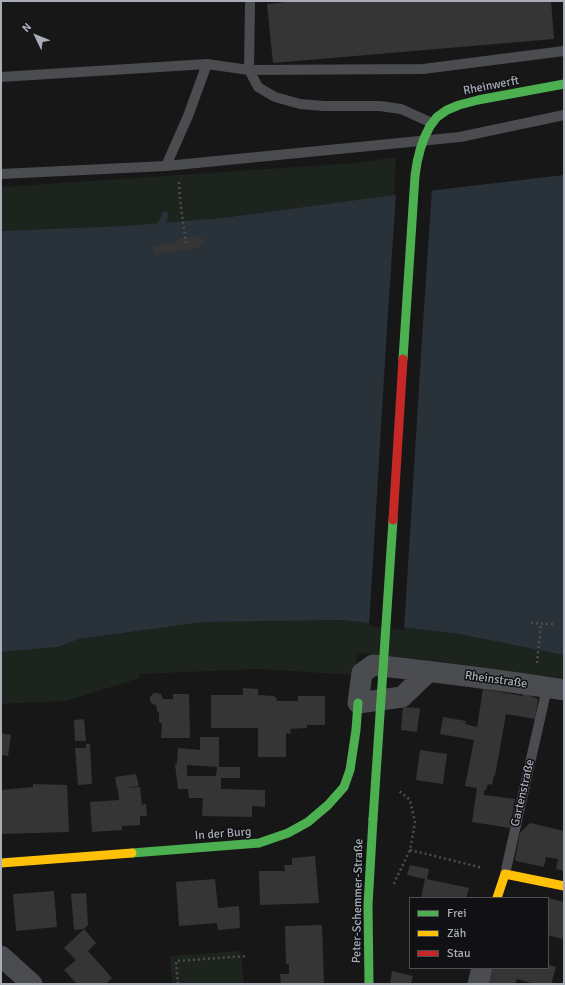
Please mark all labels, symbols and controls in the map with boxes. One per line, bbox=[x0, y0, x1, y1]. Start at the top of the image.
north arrow bbox=[16, 16, 56, 56]
text: N bbox=[19, 20, 34, 35]
street label: Rheinwerft bbox=[462, 74, 520, 98]
street label: Rheinstraße bbox=[464, 668, 528, 692]
street label: Gartenstraße bbox=[508, 758, 538, 828]
street label: In der Burg bbox=[194, 825, 252, 843]
street label: Peter-Schemmer-Straße bbox=[350, 839, 366, 963]
legend bbox=[409, 897, 549, 969]
text: Frei bbox=[447, 906, 466, 921]
text: Zäh bbox=[447, 926, 466, 941]
text: Stau bbox=[447, 946, 471, 961]

